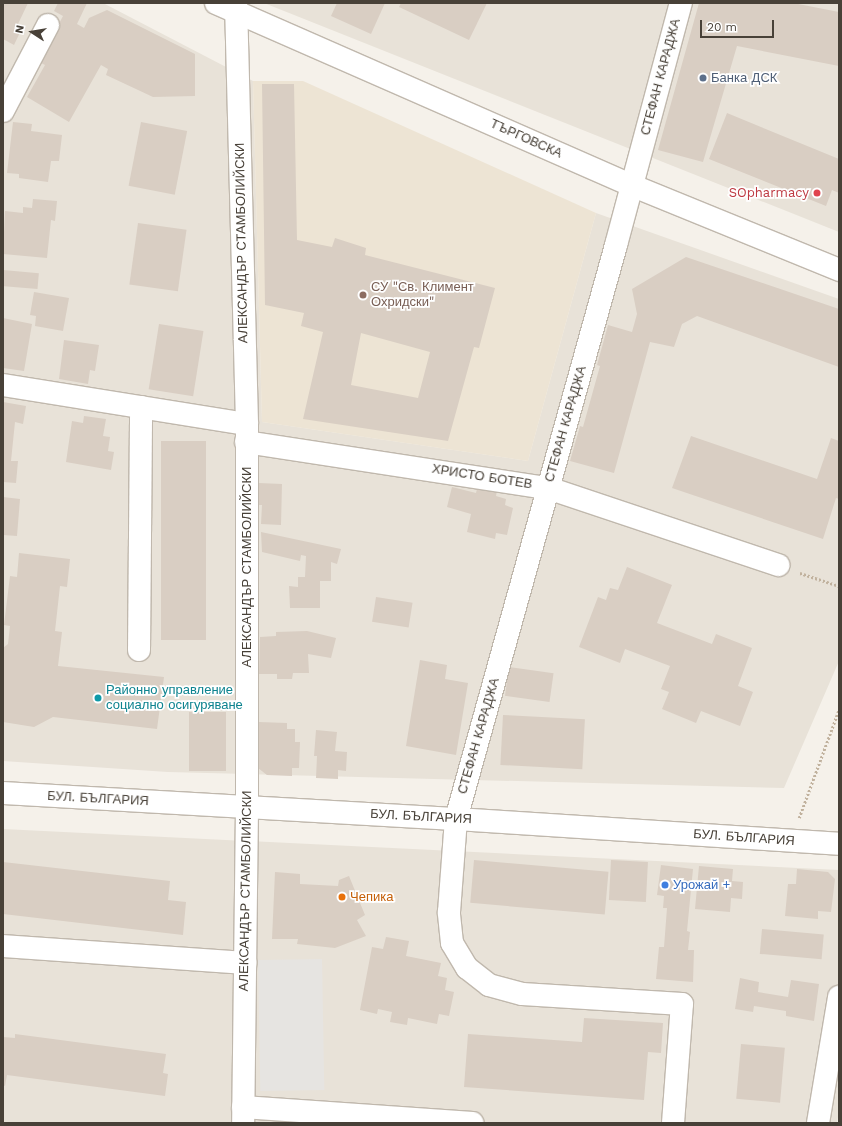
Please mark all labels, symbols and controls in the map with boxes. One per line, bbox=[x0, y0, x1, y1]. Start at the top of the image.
north arrow bbox=[12, 12, 52, 52]
scale bar bbox=[702, 12, 776, 38]
street label: СТЕФАН КАРАДЖА bbox=[638, 17, 684, 137]
text: 20 m bbox=[707, 20, 737, 34]
text: N bbox=[13, 24, 27, 35]
place label: Банка ДСК bbox=[711, 70, 777, 86]
marker: Банка ДСК bbox=[698, 73, 708, 83]
street label: ТЪРГОВСКА bbox=[488, 116, 564, 162]
street label: АЛЕКСАНДЪР СТАМБОЛИЙСКИ bbox=[232, 142, 252, 344]
place label: SOpharmacy bbox=[729, 185, 809, 201]
marker: SOpharmacy bbox=[812, 188, 822, 198]
place label: СУ "Св. Климент Охридски" bbox=[371, 280, 474, 311]
marker: СУ "Св. Климент Охридски" bbox=[358, 290, 368, 300]
street label: СТЕФАН КАРАДЖА bbox=[542, 364, 590, 484]
street label: ХРИСТО БОТЕВ bbox=[431, 461, 533, 493]
street label: АЛЕКСАНДЪР СТАМБОЛИЙСКИ bbox=[239, 467, 255, 667]
street label: СТЕФАН КАРАДЖА bbox=[455, 676, 503, 796]
place label: Районно управление социално осигуряване bbox=[106, 683, 243, 714]
marker: Районно управление социално осигуряване bbox=[93, 693, 103, 703]
street label: БУЛ. БЪЛГАРИЯ bbox=[47, 789, 149, 809]
street label: АЛЕКСАНДЪР СТАМБОЛИЙСКИ bbox=[236, 790, 256, 992]
street label: БУЛ. БЪЛГАРИЯ bbox=[370, 807, 472, 827]
street label: БУЛ. БЪЛГАРИЯ bbox=[693, 827, 795, 849]
place label: Урожай + bbox=[673, 877, 730, 893]
marker: Урожай + bbox=[660, 880, 670, 890]
place label: Чепика bbox=[350, 889, 393, 905]
marker: Чепика bbox=[337, 892, 347, 902]

